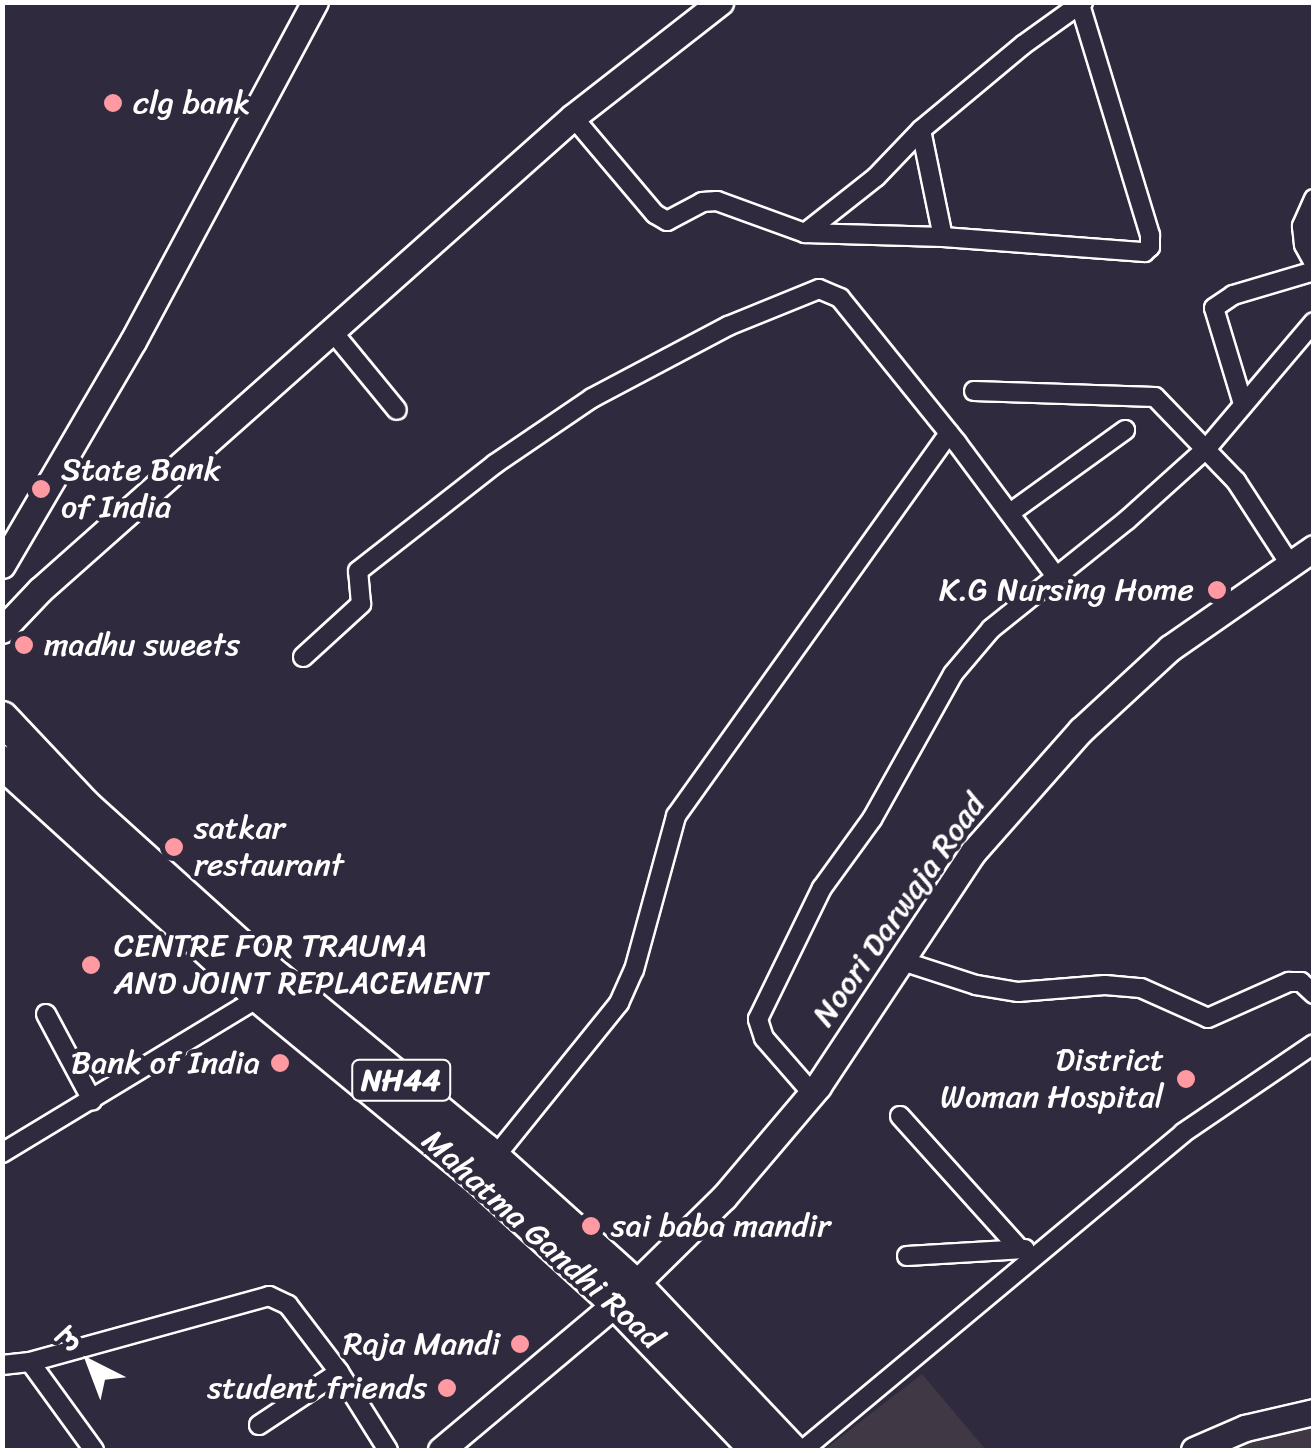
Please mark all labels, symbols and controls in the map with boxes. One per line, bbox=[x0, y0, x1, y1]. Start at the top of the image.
place label: clg bank bbox=[133, 84, 250, 122]
marker: clg bank bbox=[102, 92, 124, 114]
place label: State Bank of India bbox=[61, 452, 220, 527]
marker: State Bank of India bbox=[30, 478, 52, 500]
place label: K.G Nursing Home bbox=[939, 571, 1194, 609]
marker: K.G Nursing Home bbox=[1204, 577, 1230, 603]
place label: madhu sweets bbox=[44, 626, 241, 664]
marker: madhu sweets bbox=[13, 634, 35, 656]
street label: Noori Darwaja Road bbox=[805, 787, 993, 1033]
place label: satkar restaurant bbox=[194, 810, 344, 885]
marker: satkar restaurant bbox=[163, 836, 185, 858]
place label: CENTRE FOR TRAUMA AND JOINT REPLACEMENT bbox=[114, 928, 492, 1003]
marker: CENTRE FOR TRAUMA AND JOINT REPLACEMENT bbox=[78, 952, 104, 978]
place label: District Woman Hospital bbox=[939, 1042, 1164, 1117]
place label: Bank of India bbox=[71, 1044, 260, 1082]
marker: Bank of India bbox=[269, 1052, 291, 1074]
road number: NH44 bbox=[351, 1055, 451, 1105]
marker: District Woman Hospital bbox=[1173, 1066, 1199, 1092]
street label: Mahatma Gandhi Road bbox=[414, 1122, 670, 1358]
place label: sai baba mandir bbox=[611, 1207, 831, 1245]
marker: sai baba mandir bbox=[580, 1215, 602, 1237]
north arrow bbox=[40, 1313, 140, 1413]
text: उ bbox=[46, 1316, 93, 1365]
place label: Raja Mandi bbox=[345, 1325, 500, 1363]
marker: Raja Mandi bbox=[509, 1333, 531, 1355]
place label: student friends bbox=[207, 1369, 427, 1407]
marker: student friends bbox=[436, 1377, 458, 1399]

